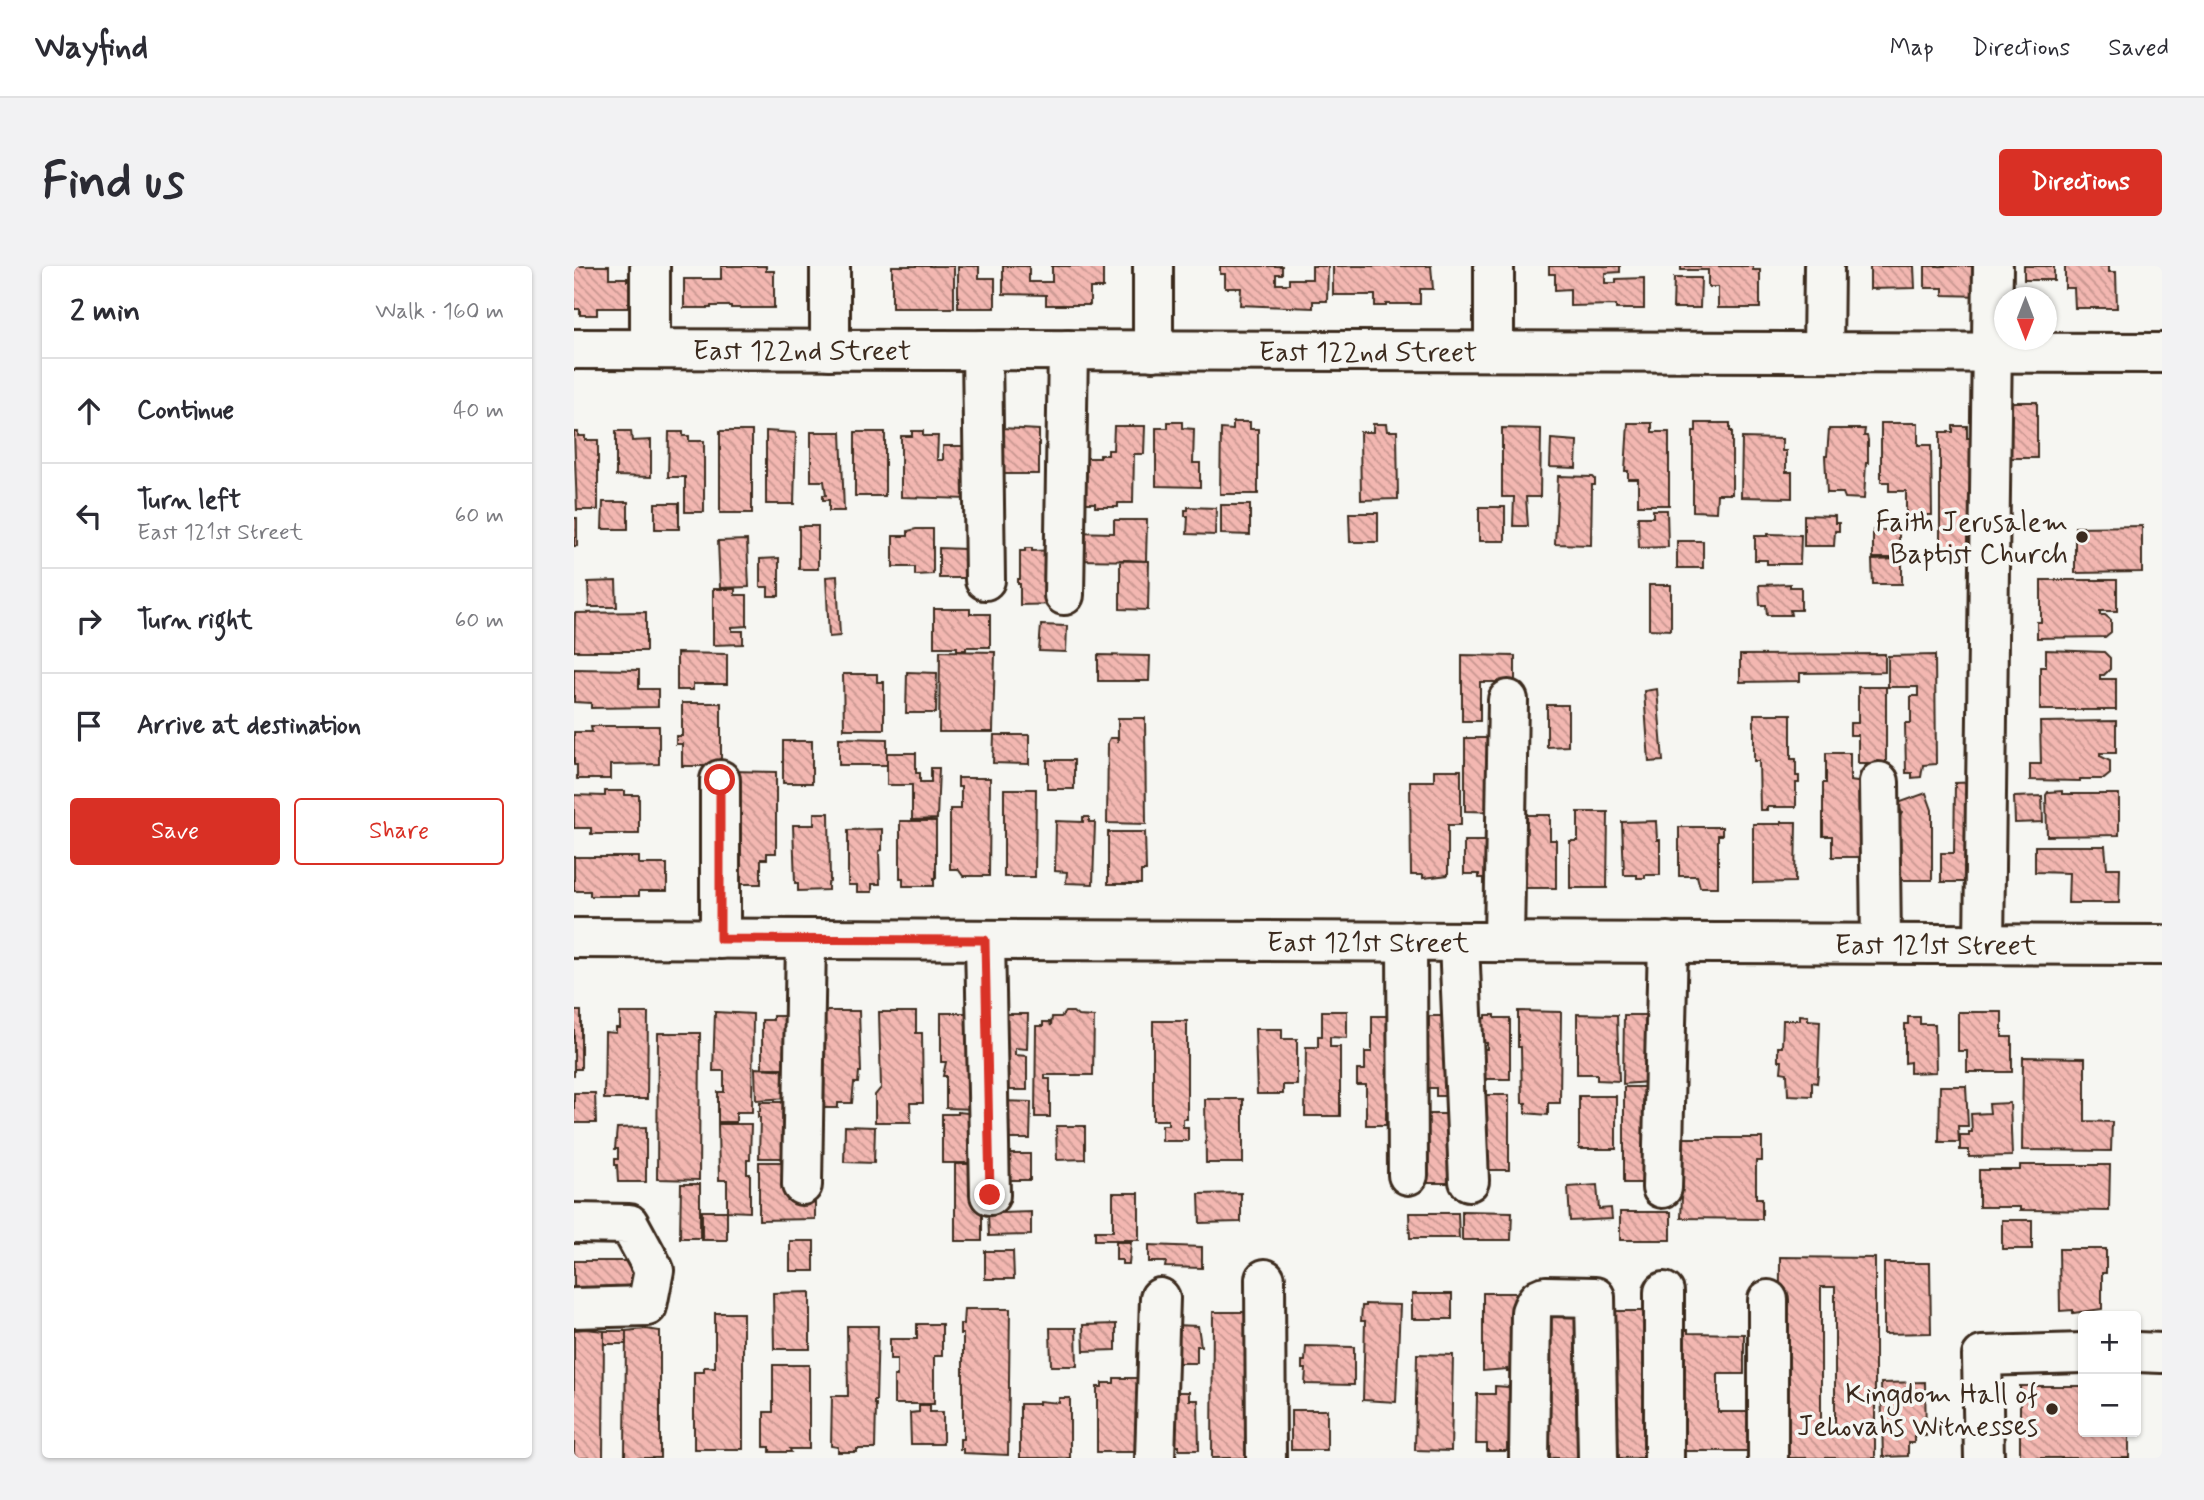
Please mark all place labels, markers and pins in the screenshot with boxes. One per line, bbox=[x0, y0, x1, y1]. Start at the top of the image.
place label: Faith Jerusalem Baptist Church bbox=[1876, 505, 2068, 574]
marker: Faith Jerusalem Baptist Church bbox=[2074, 529, 2090, 545]
place label: Kingdom Hall of Jehovahs Witnesses bbox=[1797, 1377, 2038, 1446]
marker: Kingdom Hall of Jehovahs Witnesses bbox=[2044, 1401, 2060, 1417]

